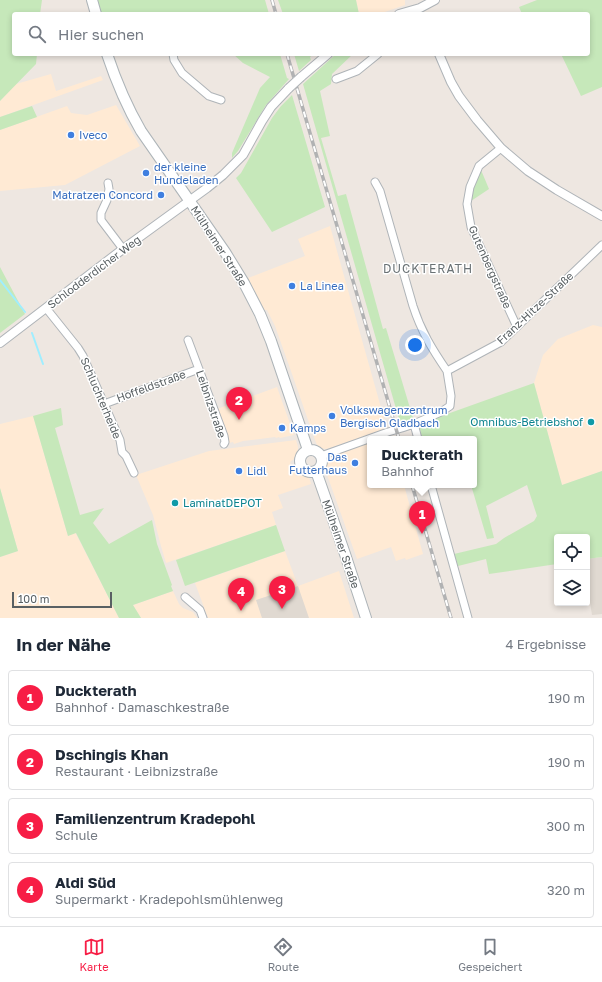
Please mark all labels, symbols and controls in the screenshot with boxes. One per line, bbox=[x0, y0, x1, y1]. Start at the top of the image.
search box bbox=[12, 12, 590, 56]
icon: search bbox=[26, 23, 48, 45]
text: Hier suchen bbox=[58, 25, 144, 43]
place label: Iveco bbox=[79, 128, 108, 141]
marker: Iveco bbox=[66, 130, 76, 140]
place label: der kleine Hundeladen bbox=[154, 160, 219, 186]
marker: der kleine Hundeladen bbox=[141, 168, 151, 178]
place label: Matratzen Concord bbox=[52, 188, 153, 201]
marker: Matratzen Concord bbox=[156, 190, 166, 200]
street label: Mülheimer Straße bbox=[189, 203, 250, 288]
street label: Gutenbergstraße bbox=[466, 223, 515, 310]
street label: Schlodderdicher Weg bbox=[45, 232, 143, 311]
district label: DUCKTERATH bbox=[383, 261, 473, 276]
street label: Franz-Hitze-Straße bbox=[494, 269, 576, 346]
place label: La Linea bbox=[300, 279, 344, 292]
marker: La Linea bbox=[287, 281, 297, 291]
your location bbox=[405, 335, 425, 355]
street label: Schluchterheide bbox=[78, 355, 124, 440]
street label: Hoffeldstraße bbox=[114, 367, 187, 404]
street label: Leibnizstraße bbox=[194, 368, 229, 440]
pin: 2 bbox=[226, 387, 252, 420]
place label: Volkswagenzentrum Bergisch Gladbach bbox=[340, 403, 447, 429]
marker: Volkswagenzentrum Bergisch Gladbach bbox=[327, 411, 337, 421]
place label: Omnibus-Betriebshof bbox=[470, 415, 583, 428]
marker: Omnibus-Betriebshof bbox=[586, 417, 596, 427]
place label: Kamps bbox=[290, 421, 326, 434]
marker: Kamps bbox=[277, 423, 287, 433]
popup bbox=[367, 436, 477, 488]
text: Duckterath bbox=[381, 445, 463, 463]
place label: Das Futterhaus bbox=[289, 450, 347, 476]
marker: Das Futterhaus bbox=[350, 458, 360, 468]
text: Bahnhof bbox=[381, 463, 434, 479]
place label: Lidl bbox=[247, 464, 267, 477]
marker: Lidl bbox=[234, 466, 244, 476]
place label: LaminatDEPOT bbox=[183, 496, 262, 509]
marker: LaminatDEPOT bbox=[170, 498, 180, 508]
street label: Mülheimer Straße bbox=[320, 498, 363, 590]
pin: 1 bbox=[409, 501, 435, 534]
map controls bbox=[554, 534, 590, 606]
button: locate bbox=[554, 534, 590, 570]
button: layers bbox=[554, 570, 590, 606]
pin: 3 bbox=[269, 576, 295, 609]
pin: 4 bbox=[228, 578, 254, 611]
scale bar bbox=[12, 590, 112, 609]
text: 100 m bbox=[18, 592, 49, 605]
text: In der Nähe bbox=[16, 634, 111, 655]
text: 4 Ergebnisse bbox=[506, 636, 586, 652]
text: Duckterath bbox=[55, 681, 136, 699]
text: 1 bbox=[27, 690, 33, 706]
text: 190 m bbox=[548, 690, 585, 706]
text: Bahnhof · Damaschkestraße bbox=[55, 699, 229, 715]
text: Dschingis Khan bbox=[55, 745, 168, 763]
text: 2 bbox=[26, 754, 34, 770]
text: 190 m bbox=[548, 754, 585, 770]
text: Restaurant · Leibnizstraße bbox=[55, 763, 218, 779]
text: Familienzentrum Kradepohl bbox=[55, 809, 255, 827]
text: 3 bbox=[26, 818, 34, 834]
text: 300 m bbox=[547, 818, 585, 834]
text: Schule bbox=[55, 827, 98, 843]
text: Aldi Süd bbox=[55, 873, 116, 891]
text: 4 bbox=[26, 882, 34, 898]
text: 320 m bbox=[547, 882, 585, 898]
text: Supermarkt · Kradepohlsmühlenweg bbox=[55, 891, 283, 907]
tab: Karte bbox=[80, 936, 109, 973]
tab: Route bbox=[268, 936, 299, 973]
tab: Gespeichert bbox=[458, 936, 522, 973]

